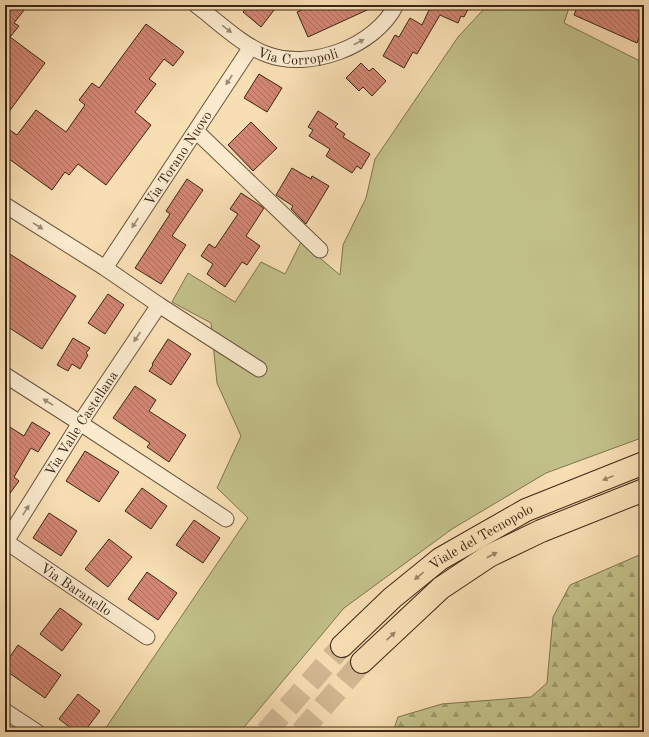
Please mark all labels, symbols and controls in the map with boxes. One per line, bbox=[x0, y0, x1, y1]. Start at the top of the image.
one-way arrow bbox=[221, 24, 232, 33]
one-way arrow bbox=[354, 39, 365, 46]
street label: Via Corropoli bbox=[255, 45, 340, 68]
one-way arrow bbox=[225, 74, 233, 85]
street label: Via Torano Nuovo bbox=[142, 109, 215, 208]
one-way arrow bbox=[131, 217, 138, 229]
one-way arrow bbox=[32, 222, 44, 229]
one-way arrow bbox=[133, 332, 141, 343]
street label: Via Valle Castellana bbox=[43, 368, 121, 479]
one-way arrow bbox=[42, 398, 53, 405]
one-way arrow bbox=[601, 475, 613, 481]
street label: Viale del Tecnopolo bbox=[427, 502, 535, 573]
one-way arrow bbox=[22, 504, 29, 516]
one-way arrow bbox=[486, 552, 498, 558]
street label: Via Baranello bbox=[38, 561, 114, 619]
one-way arrow bbox=[414, 572, 424, 581]
one-way arrow bbox=[385, 631, 396, 640]

